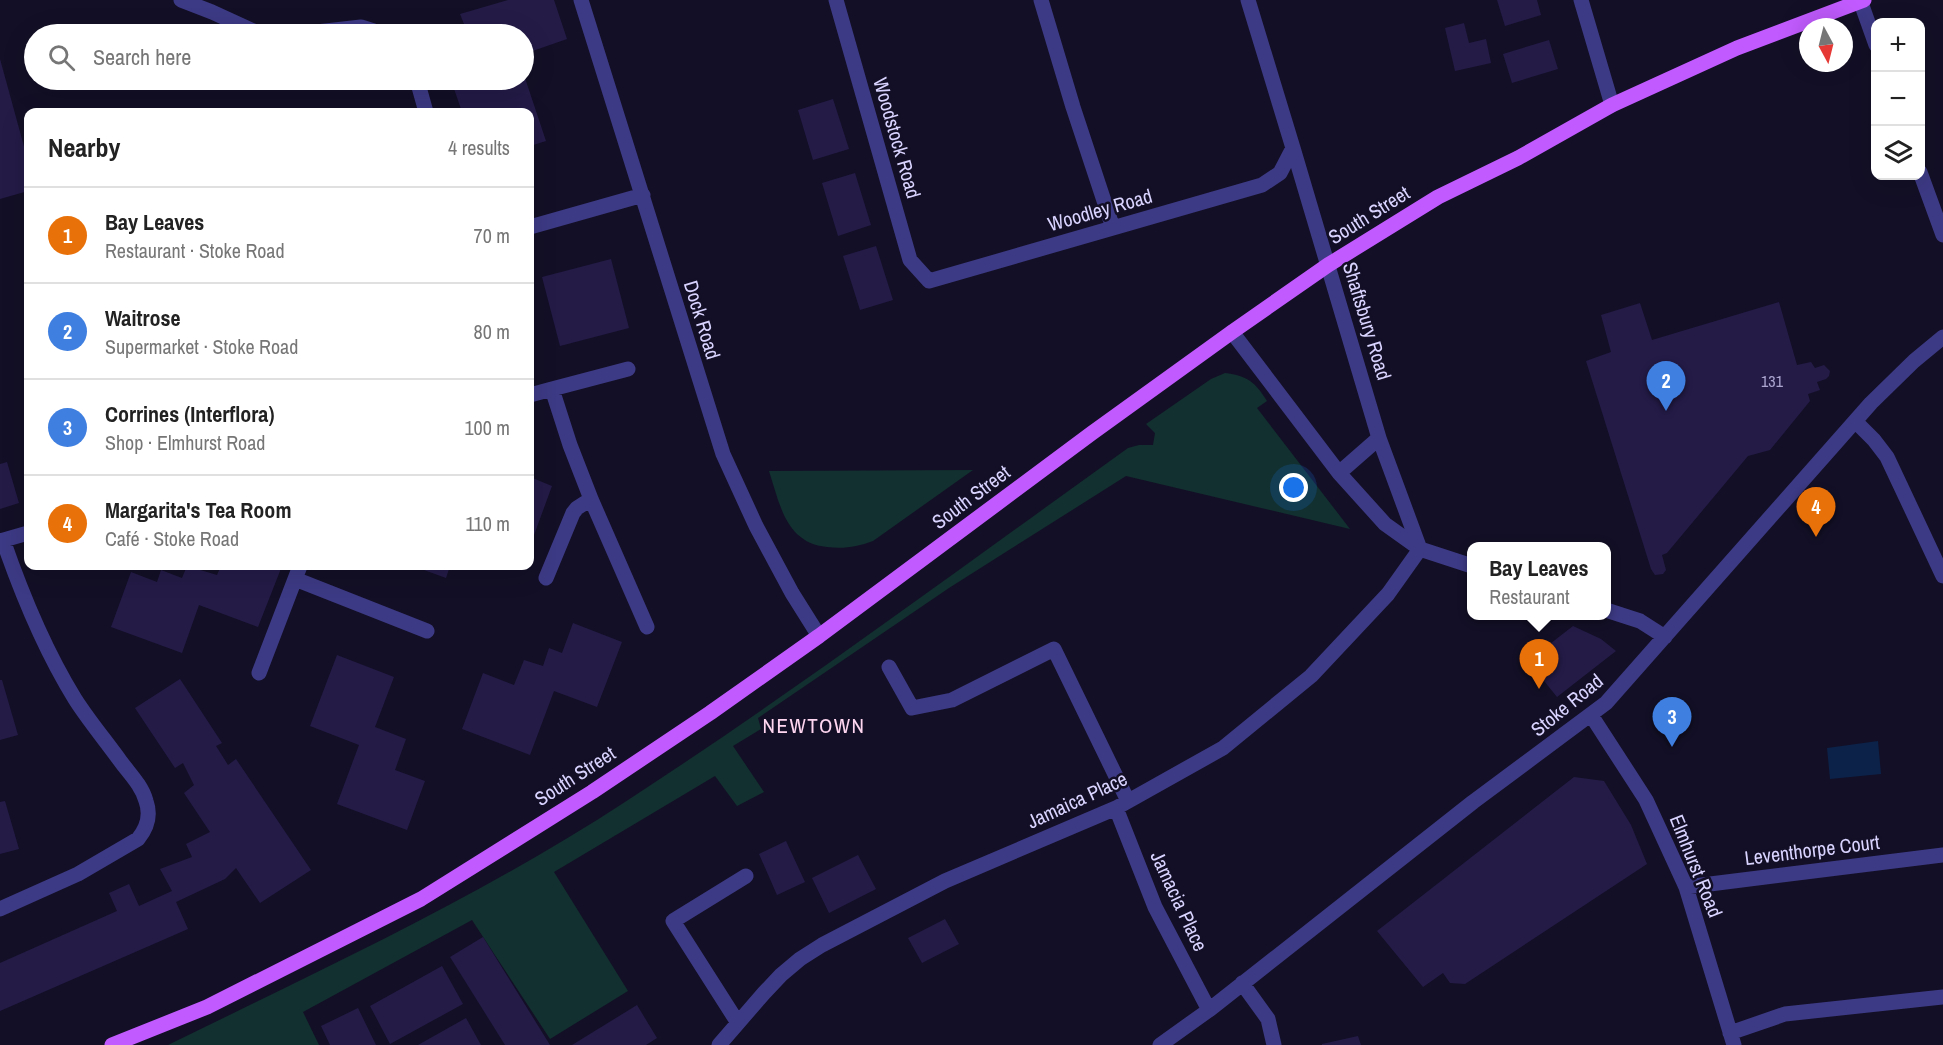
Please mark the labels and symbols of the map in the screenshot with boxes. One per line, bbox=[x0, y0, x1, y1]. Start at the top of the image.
north arrow bbox=[1799, 18, 1853, 72]
street label: Woodstock Road bbox=[867, 74, 928, 201]
street label: South Street bbox=[1323, 179, 1415, 250]
street label: Woodley Road bbox=[1045, 182, 1155, 237]
street label: Shaftsbury Road bbox=[1337, 258, 1398, 383]
street label: Dock Road bbox=[678, 277, 727, 363]
pin: 2 bbox=[1646, 362, 1686, 411]
house number: 131 bbox=[1761, 370, 1784, 392]
street label: South Street bbox=[926, 458, 1016, 535]
your location bbox=[1279, 473, 1308, 502]
pin: 4 bbox=[1796, 488, 1836, 537]
pin: 1 bbox=[1520, 640, 1558, 689]
street label: Stoke Road bbox=[1525, 667, 1608, 742]
pin: 3 bbox=[1652, 698, 1692, 747]
district label: NEWTOWN bbox=[763, 711, 865, 740]
street label: South Street bbox=[529, 739, 621, 812]
street label: Jamaica Place bbox=[1022, 765, 1131, 835]
street label: Elmhurst Road bbox=[1664, 810, 1729, 921]
street label: Leventhorpe Court bbox=[1743, 828, 1881, 871]
street label: Jamacia Place bbox=[1144, 846, 1214, 955]

